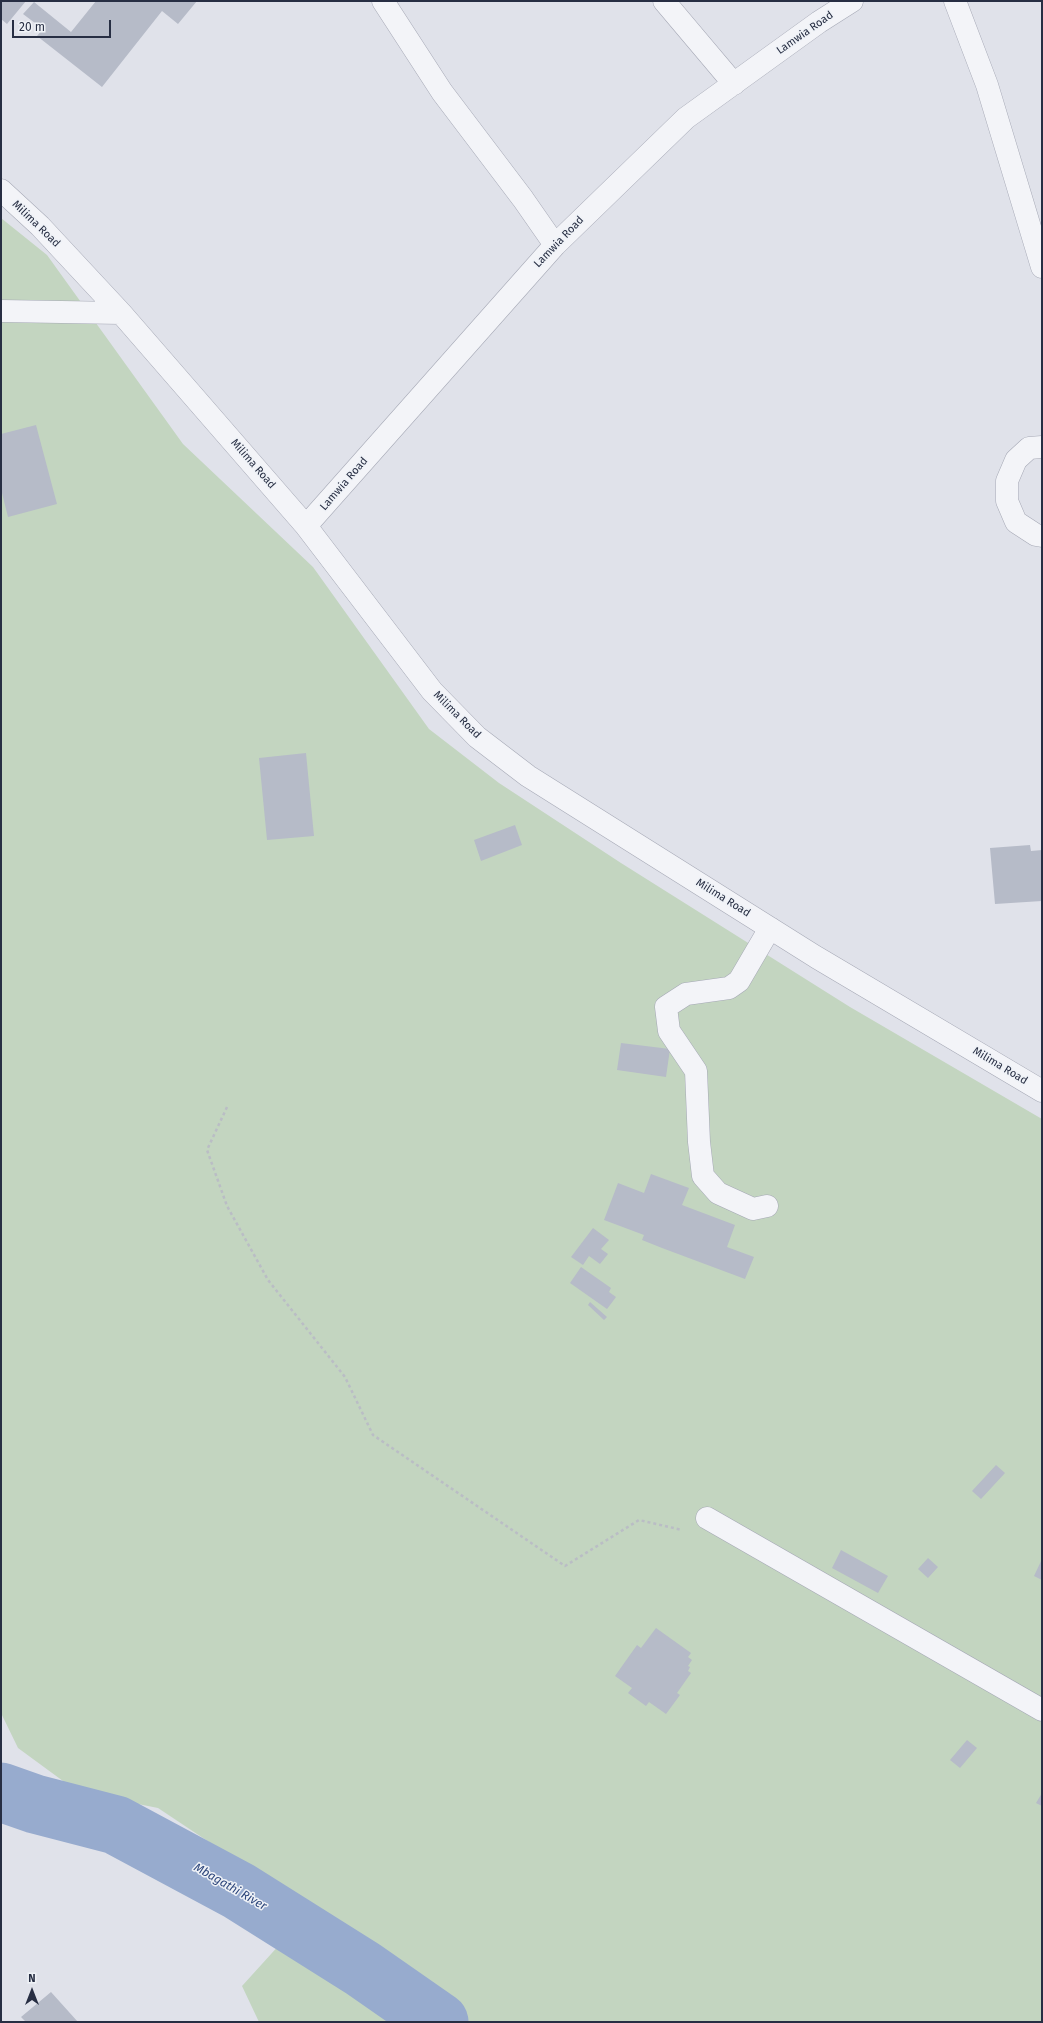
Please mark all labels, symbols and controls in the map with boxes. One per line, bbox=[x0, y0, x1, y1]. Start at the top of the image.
street label: Lamwia Road bbox=[774, 9, 836, 57]
scale bar bbox=[14, 12, 113, 38]
text: 20 m bbox=[19, 20, 45, 34]
street label: Milima Road bbox=[9, 198, 63, 250]
street label: Lamwia Road bbox=[531, 214, 587, 270]
street label: Milima Road bbox=[228, 436, 278, 492]
street label: Lamwia Road bbox=[317, 455, 371, 513]
street label: Milima Road bbox=[431, 689, 483, 741]
street label: Milima Road bbox=[693, 876, 753, 920]
street label: Milima Road bbox=[970, 1044, 1030, 1088]
water label: Mbagathi River bbox=[191, 1860, 269, 1914]
north arrow bbox=[12, 1971, 52, 2011]
text: N bbox=[28, 1972, 36, 1985]

